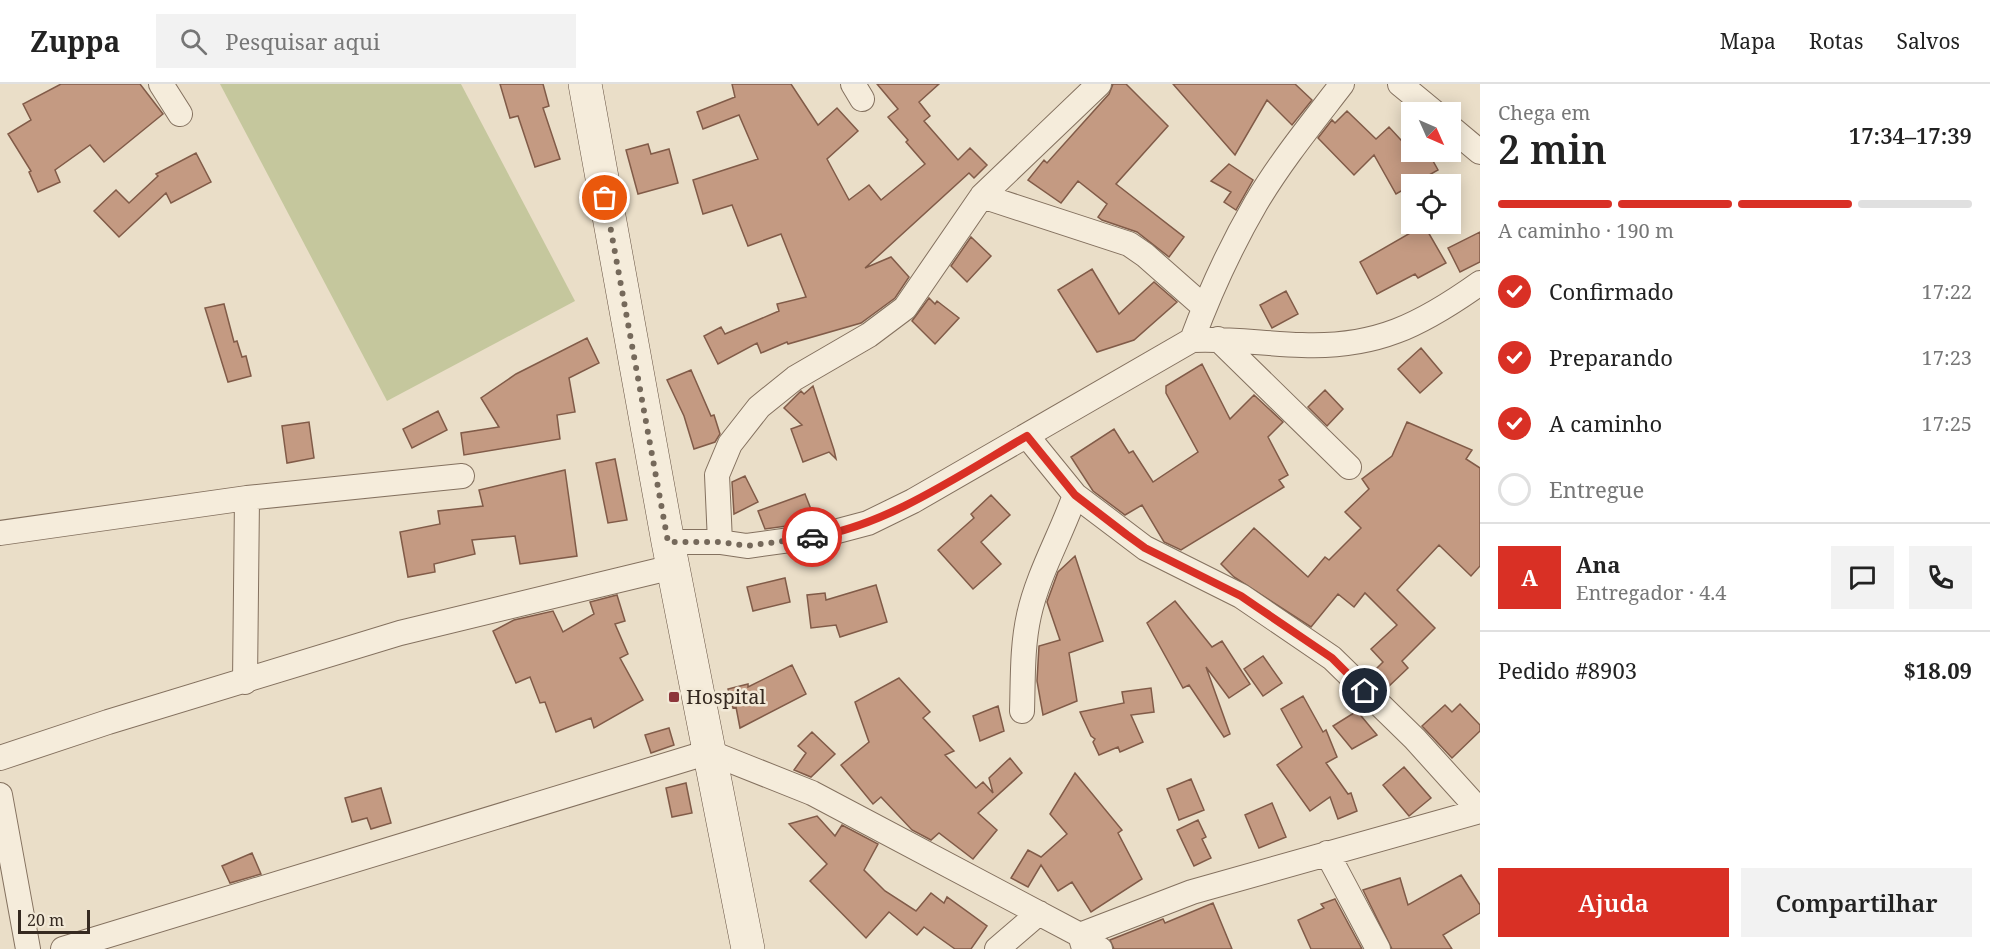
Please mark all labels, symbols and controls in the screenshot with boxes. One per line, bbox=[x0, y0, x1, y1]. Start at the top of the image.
search box bbox=[156, 14, 576, 68]
text: Zuppa bbox=[30, 22, 120, 60]
icon: search bbox=[177, 25, 210, 58]
text: Pesquisar aqui bbox=[225, 26, 380, 56]
text: Mapa bbox=[1720, 27, 1776, 55]
text: Rotas bbox=[1809, 27, 1863, 55]
text: Salvos bbox=[1896, 27, 1960, 55]
text: Chega em bbox=[1498, 99, 1591, 126]
north arrow bbox=[1401, 102, 1461, 162]
map controls bbox=[1401, 102, 1461, 234]
text: 17:34–17:39 bbox=[1849, 120, 1972, 150]
text: 2 min bbox=[1498, 122, 1607, 175]
pin bbox=[579, 172, 630, 223]
button: locate bbox=[1401, 174, 1461, 234]
icon: bag bbox=[588, 181, 621, 214]
text: A caminho · 190 m bbox=[1498, 217, 1674, 244]
icon: check bbox=[1498, 275, 1531, 308]
text: Confirmado bbox=[1549, 276, 1674, 306]
text: 17:22 bbox=[1922, 278, 1972, 305]
icon: check bbox=[1498, 341, 1531, 374]
text: Preparando bbox=[1549, 342, 1673, 372]
text: 17:23 bbox=[1922, 344, 1972, 371]
icon: check bbox=[1498, 407, 1531, 440]
text: A caminho bbox=[1549, 408, 1662, 438]
text: 17:25 bbox=[1922, 410, 1972, 437]
text: Entregue bbox=[1549, 474, 1644, 504]
courier bbox=[782, 507, 842, 567]
icon: car bbox=[796, 521, 829, 554]
button: chat bbox=[1831, 546, 1894, 609]
button: phone bbox=[1909, 546, 1972, 609]
text: Ana bbox=[1576, 549, 1620, 579]
text: A bbox=[1521, 562, 1538, 592]
text: Entregador · 4.4 bbox=[1576, 579, 1727, 606]
text: Pedido #8903 bbox=[1498, 655, 1637, 685]
text: $18.09 bbox=[1903, 655, 1972, 685]
pin bbox=[1339, 665, 1390, 716]
icon: home bbox=[1348, 674, 1381, 707]
place label: Hospital bbox=[686, 683, 766, 710]
marker: Hospital bbox=[667, 690, 681, 704]
button: Ajuda bbox=[1498, 868, 1729, 937]
button: Compartilhar bbox=[1741, 868, 1972, 937]
scale bar bbox=[18, 907, 90, 934]
text: 20 m bbox=[27, 909, 64, 931]

